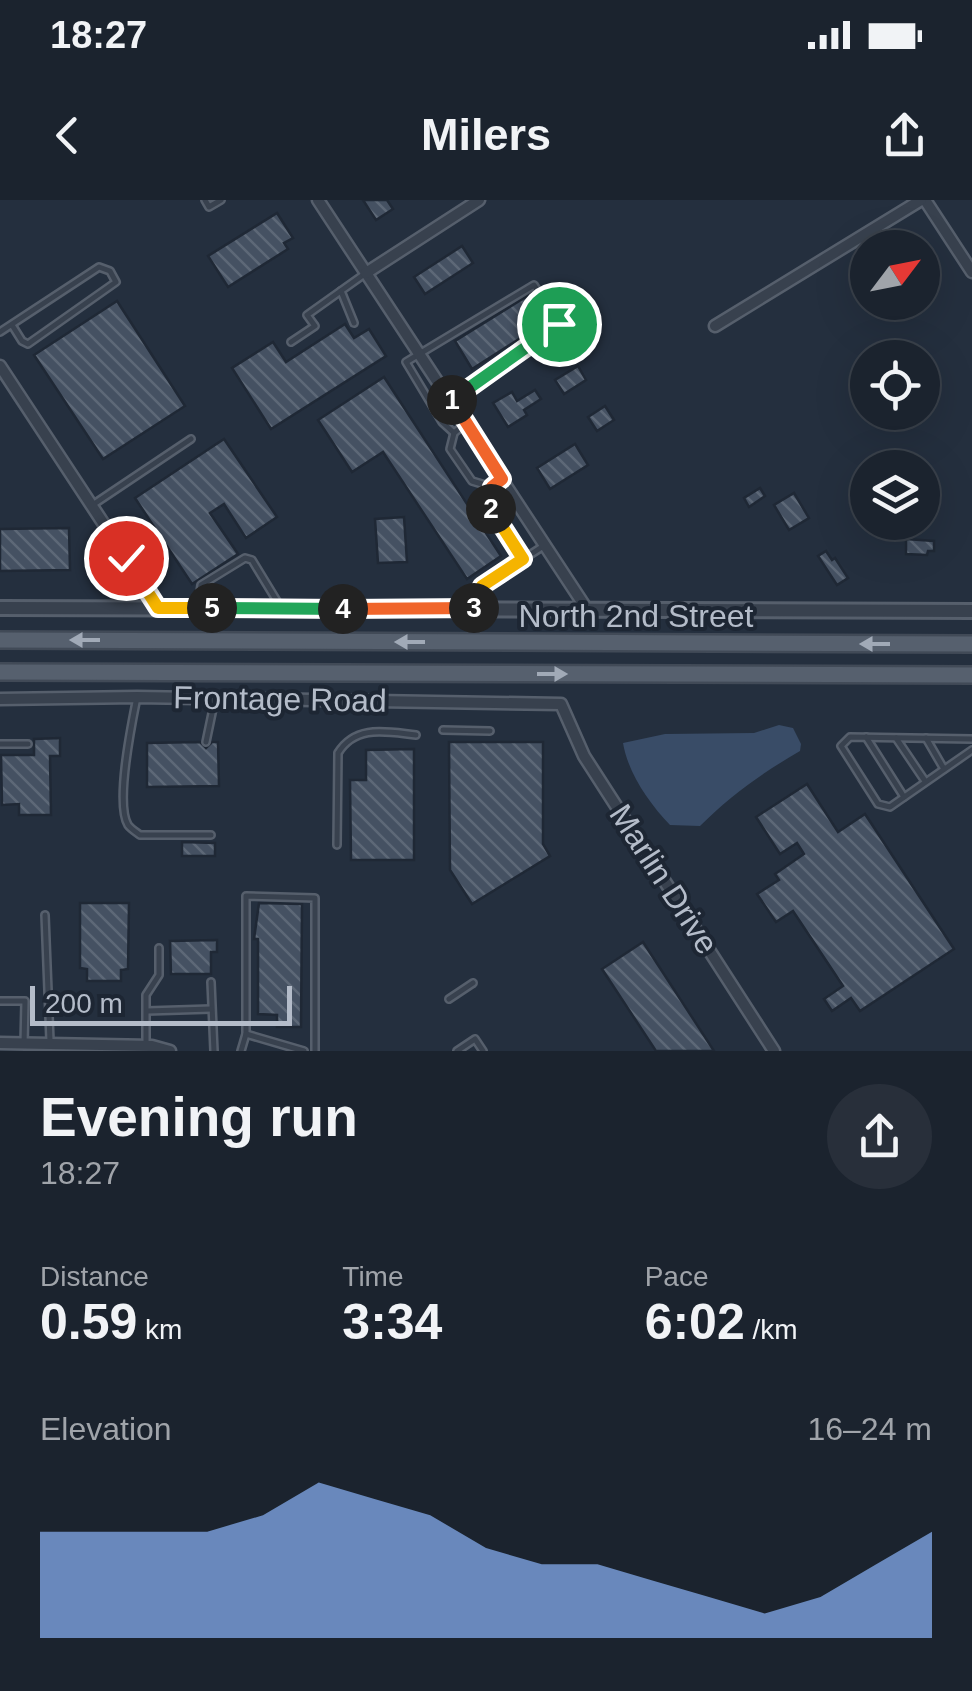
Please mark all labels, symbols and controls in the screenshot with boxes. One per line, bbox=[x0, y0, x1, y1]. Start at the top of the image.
text: 18:27 bbox=[50, 14, 147, 56]
icon: back bbox=[40, 108, 95, 163]
icon: share bbox=[877, 108, 932, 163]
text: Milers bbox=[421, 109, 551, 160]
north arrow bbox=[850, 230, 940, 320]
map controls bbox=[850, 230, 940, 540]
pin bbox=[517, 282, 602, 367]
icon: arrive bbox=[532, 297, 587, 352]
button: locate bbox=[850, 340, 940, 430]
pin: 1 bbox=[427, 375, 477, 425]
text: 1 bbox=[444, 384, 460, 415]
button: layers bbox=[850, 450, 940, 540]
pin: 2 bbox=[466, 484, 516, 534]
text: 2 bbox=[483, 493, 499, 524]
pin bbox=[84, 516, 169, 601]
icon: check bbox=[99, 531, 154, 586]
pin: 5 bbox=[187, 583, 237, 633]
pin: 3 bbox=[449, 583, 499, 633]
pin: 4 bbox=[318, 584, 368, 634]
text: 5 bbox=[204, 592, 220, 623]
text: 3 bbox=[466, 592, 482, 623]
text: 4 bbox=[335, 593, 351, 624]
street label: North 2nd Street bbox=[519, 598, 754, 634]
one-way arrow bbox=[68, 632, 100, 648]
one-way arrow bbox=[393, 634, 425, 650]
one-way arrow bbox=[858, 636, 890, 652]
one-way arrow bbox=[537, 666, 569, 682]
street label: Frontage Road bbox=[173, 679, 387, 719]
street label: Marlin Drive bbox=[602, 798, 726, 960]
scale bar bbox=[30, 981, 292, 1026]
text: 200 m bbox=[45, 988, 123, 1019]
button: share bbox=[827, 1084, 932, 1189]
text: Evening run bbox=[40, 1086, 358, 1148]
text: 18:27 bbox=[40, 1155, 120, 1191]
text: Distance bbox=[40, 1261, 149, 1292]
text: Time bbox=[342, 1261, 404, 1292]
text: Pace bbox=[645, 1261, 708, 1292]
text: 0.59 bbox=[40, 1294, 137, 1350]
text: 3:34 bbox=[342, 1294, 442, 1350]
text: 6:02 bbox=[645, 1294, 745, 1350]
text: km bbox=[137, 1314, 182, 1345]
text: /km bbox=[745, 1314, 798, 1345]
text: Elevation bbox=[40, 1411, 172, 1447]
text: 16–24 m bbox=[807, 1411, 932, 1447]

